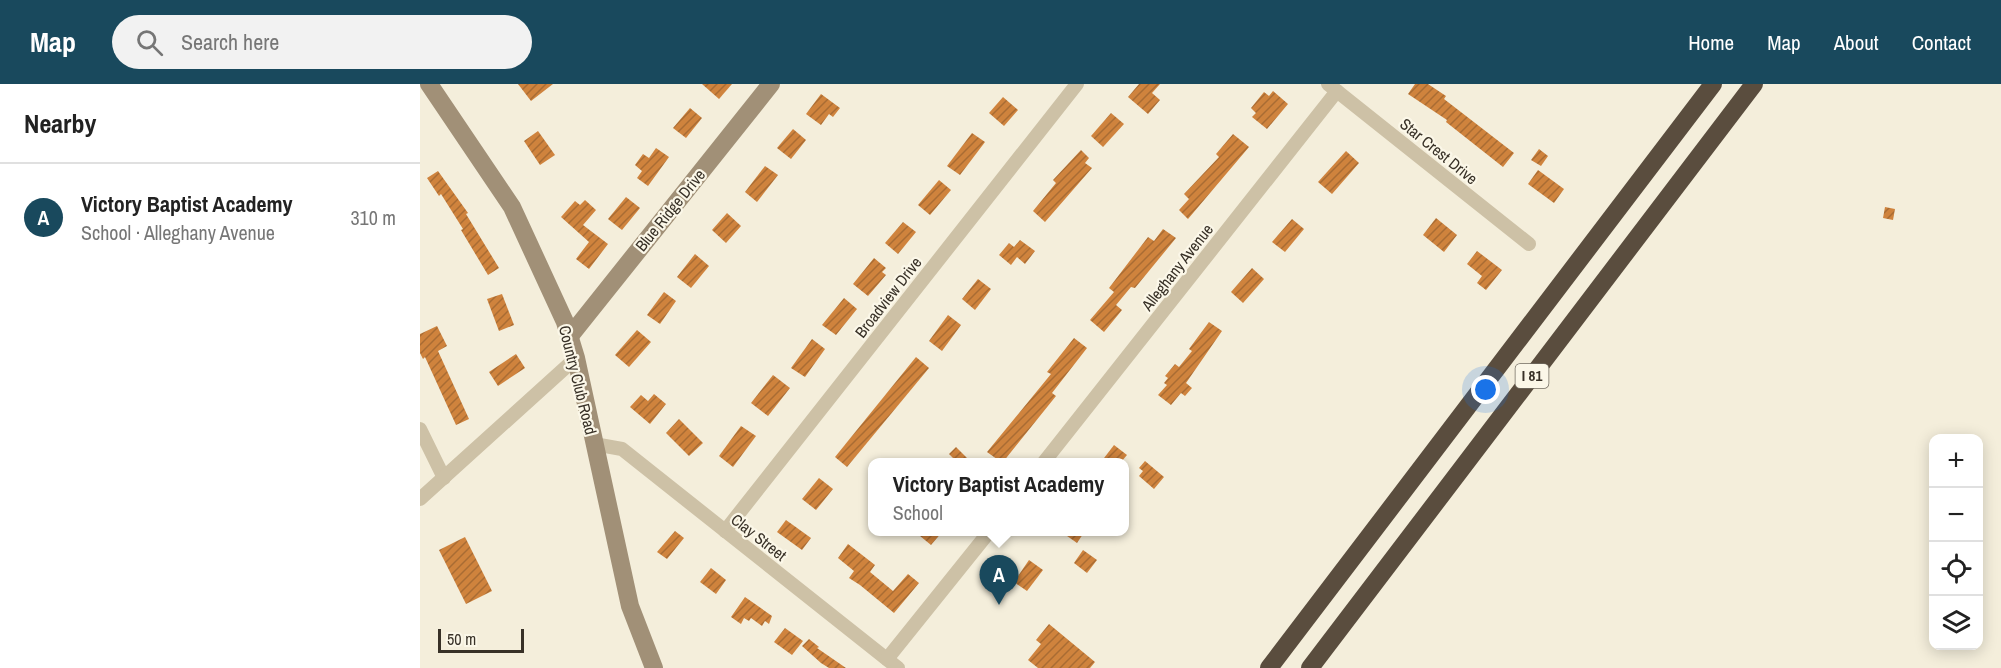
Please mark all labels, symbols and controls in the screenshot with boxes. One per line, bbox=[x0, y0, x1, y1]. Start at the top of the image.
search box bbox=[112, 15, 532, 69]
text: Map bbox=[30, 23, 76, 61]
icon: search bbox=[133, 26, 166, 59]
text: Search here bbox=[181, 27, 279, 57]
text: Home bbox=[1688, 28, 1734, 57]
text: Map bbox=[1767, 28, 1801, 57]
text: About bbox=[1834, 28, 1879, 57]
text: Contact bbox=[1912, 28, 1971, 57]
text: Nearby bbox=[24, 106, 96, 141]
street label: Star Crest Drive bbox=[1396, 113, 1482, 189]
street label: Blue Ridge Drive bbox=[630, 164, 710, 256]
text: Victory Baptist Academy bbox=[81, 189, 293, 219]
text: A bbox=[38, 204, 49, 231]
text: 310 m bbox=[350, 204, 396, 231]
text: School · Alleghany Avenue bbox=[81, 219, 275, 246]
street label: Alleghany Avenue bbox=[1135, 219, 1218, 316]
street label: Broadview Drive bbox=[849, 252, 927, 342]
street label: Country Club Road bbox=[554, 323, 602, 437]
road number: I 81 bbox=[1516, 364, 1548, 388]
your location bbox=[1471, 375, 1500, 404]
map controls bbox=[1929, 434, 1983, 650]
button: + bbox=[1929, 434, 1983, 488]
popup bbox=[868, 458, 1129, 536]
text: Victory Baptist Academy bbox=[893, 469, 1104, 499]
button: − bbox=[1929, 488, 1983, 542]
text: School bbox=[893, 499, 943, 526]
street label: Clay Street bbox=[727, 508, 792, 566]
button: locate bbox=[1929, 542, 1983, 596]
pin: A bbox=[980, 556, 1018, 605]
button: layers bbox=[1929, 596, 1983, 650]
scale bar bbox=[438, 626, 524, 654]
text: 50 m bbox=[447, 628, 476, 650]

